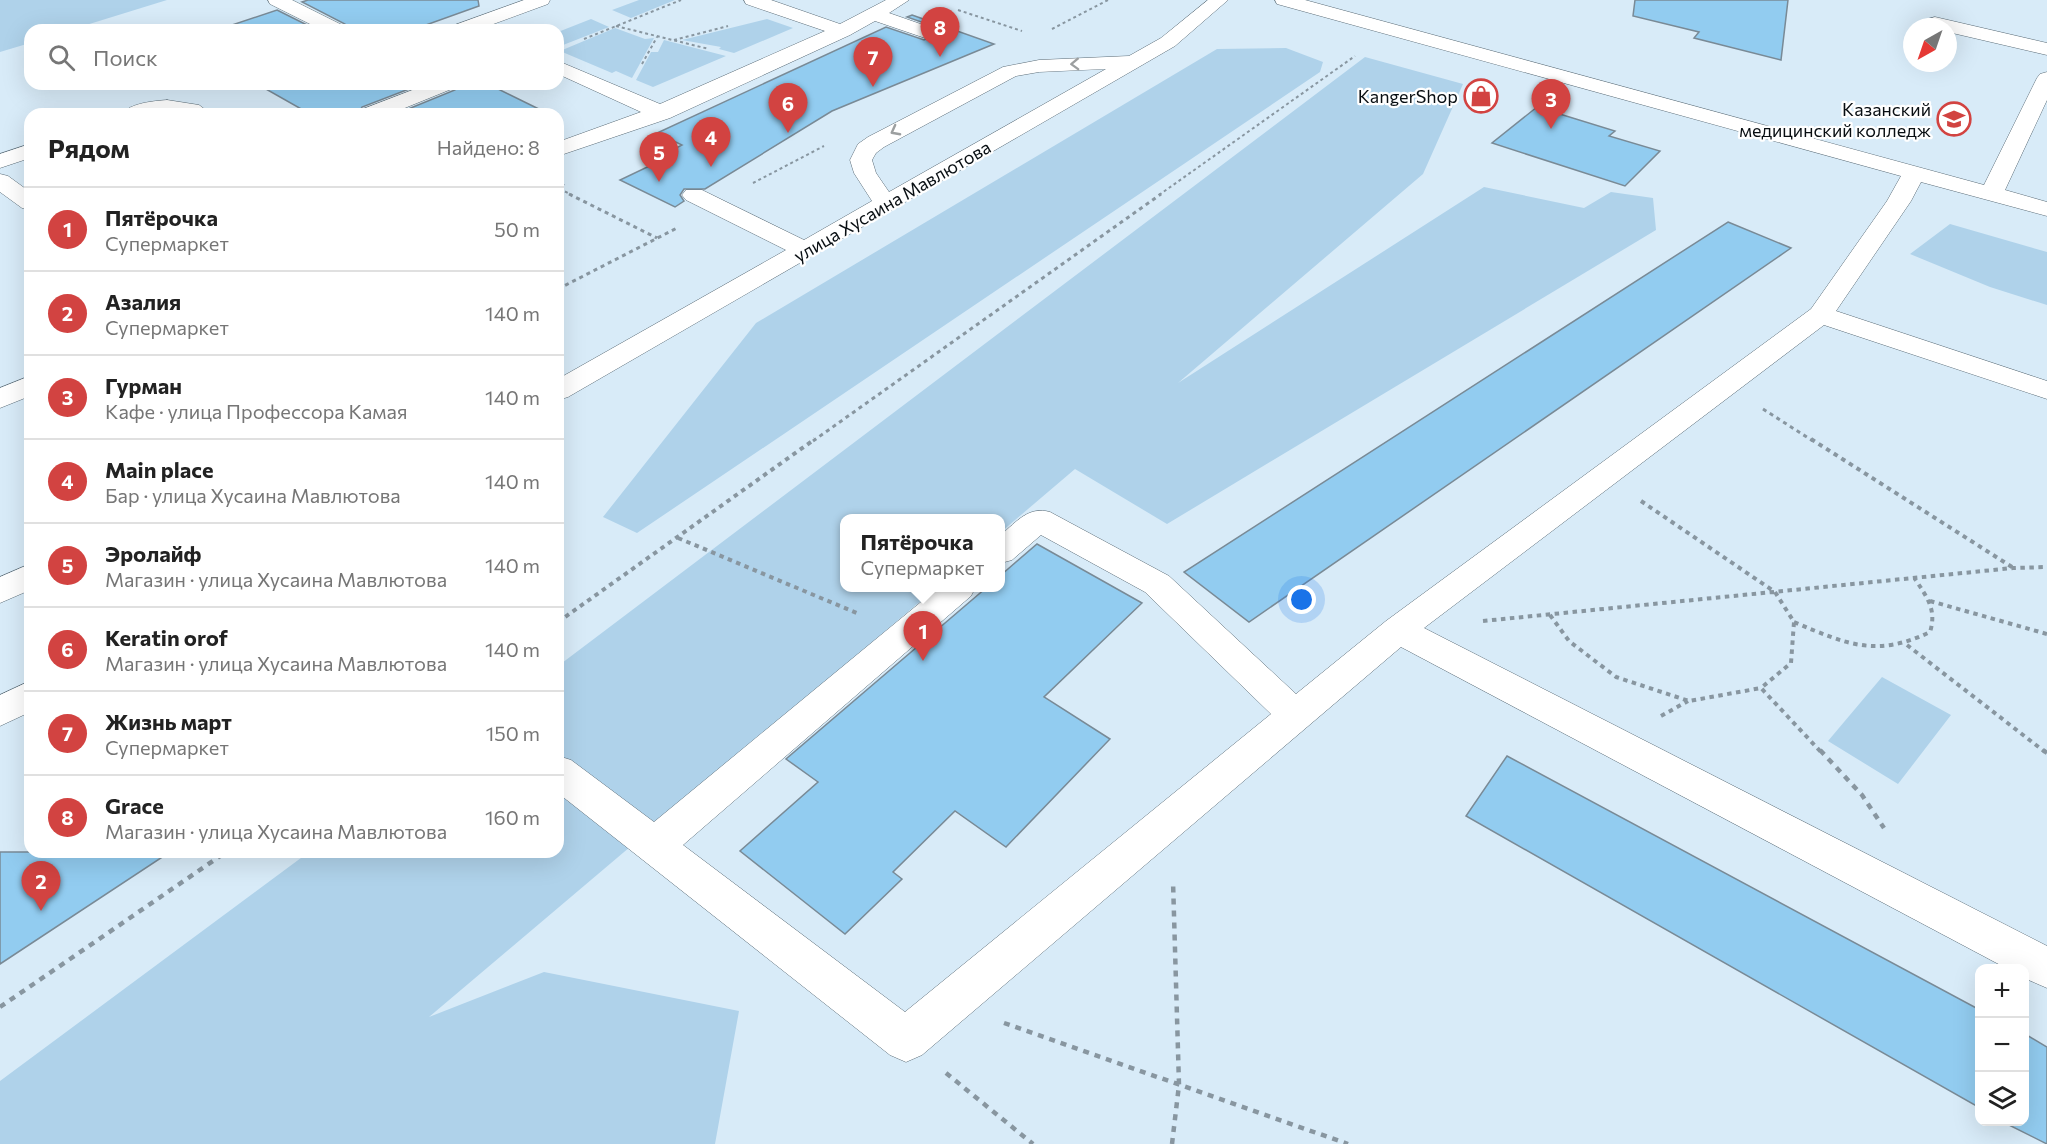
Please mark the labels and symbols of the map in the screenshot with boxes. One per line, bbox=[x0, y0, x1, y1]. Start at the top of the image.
pin: 8 bbox=[920, 8, 960, 57]
north arrow bbox=[1903, 18, 1957, 72]
pin: 7 bbox=[854, 38, 892, 87]
one-way arrow bbox=[1070, 58, 1079, 71]
shop icon: KangerShop bbox=[1463, 78, 1499, 114]
pin: 3 bbox=[1532, 80, 1570, 129]
pin: 6 bbox=[768, 84, 808, 133]
place label: KangerShop bbox=[1358, 85, 1458, 107]
place label: Казанский медицинский колледж bbox=[1739, 98, 1931, 141]
school or university icon: Казанский медицинский колледж bbox=[1936, 101, 1972, 137]
pin: 4 bbox=[692, 118, 730, 167]
one-way arrow bbox=[891, 124, 901, 135]
pin: 5 bbox=[640, 132, 678, 182]
street label: улица Хусаина Мавлютова bbox=[790, 136, 994, 266]
your location bbox=[1287, 585, 1316, 614]
pin: 1 bbox=[904, 612, 942, 661]
pin: 2 bbox=[22, 862, 60, 911]

